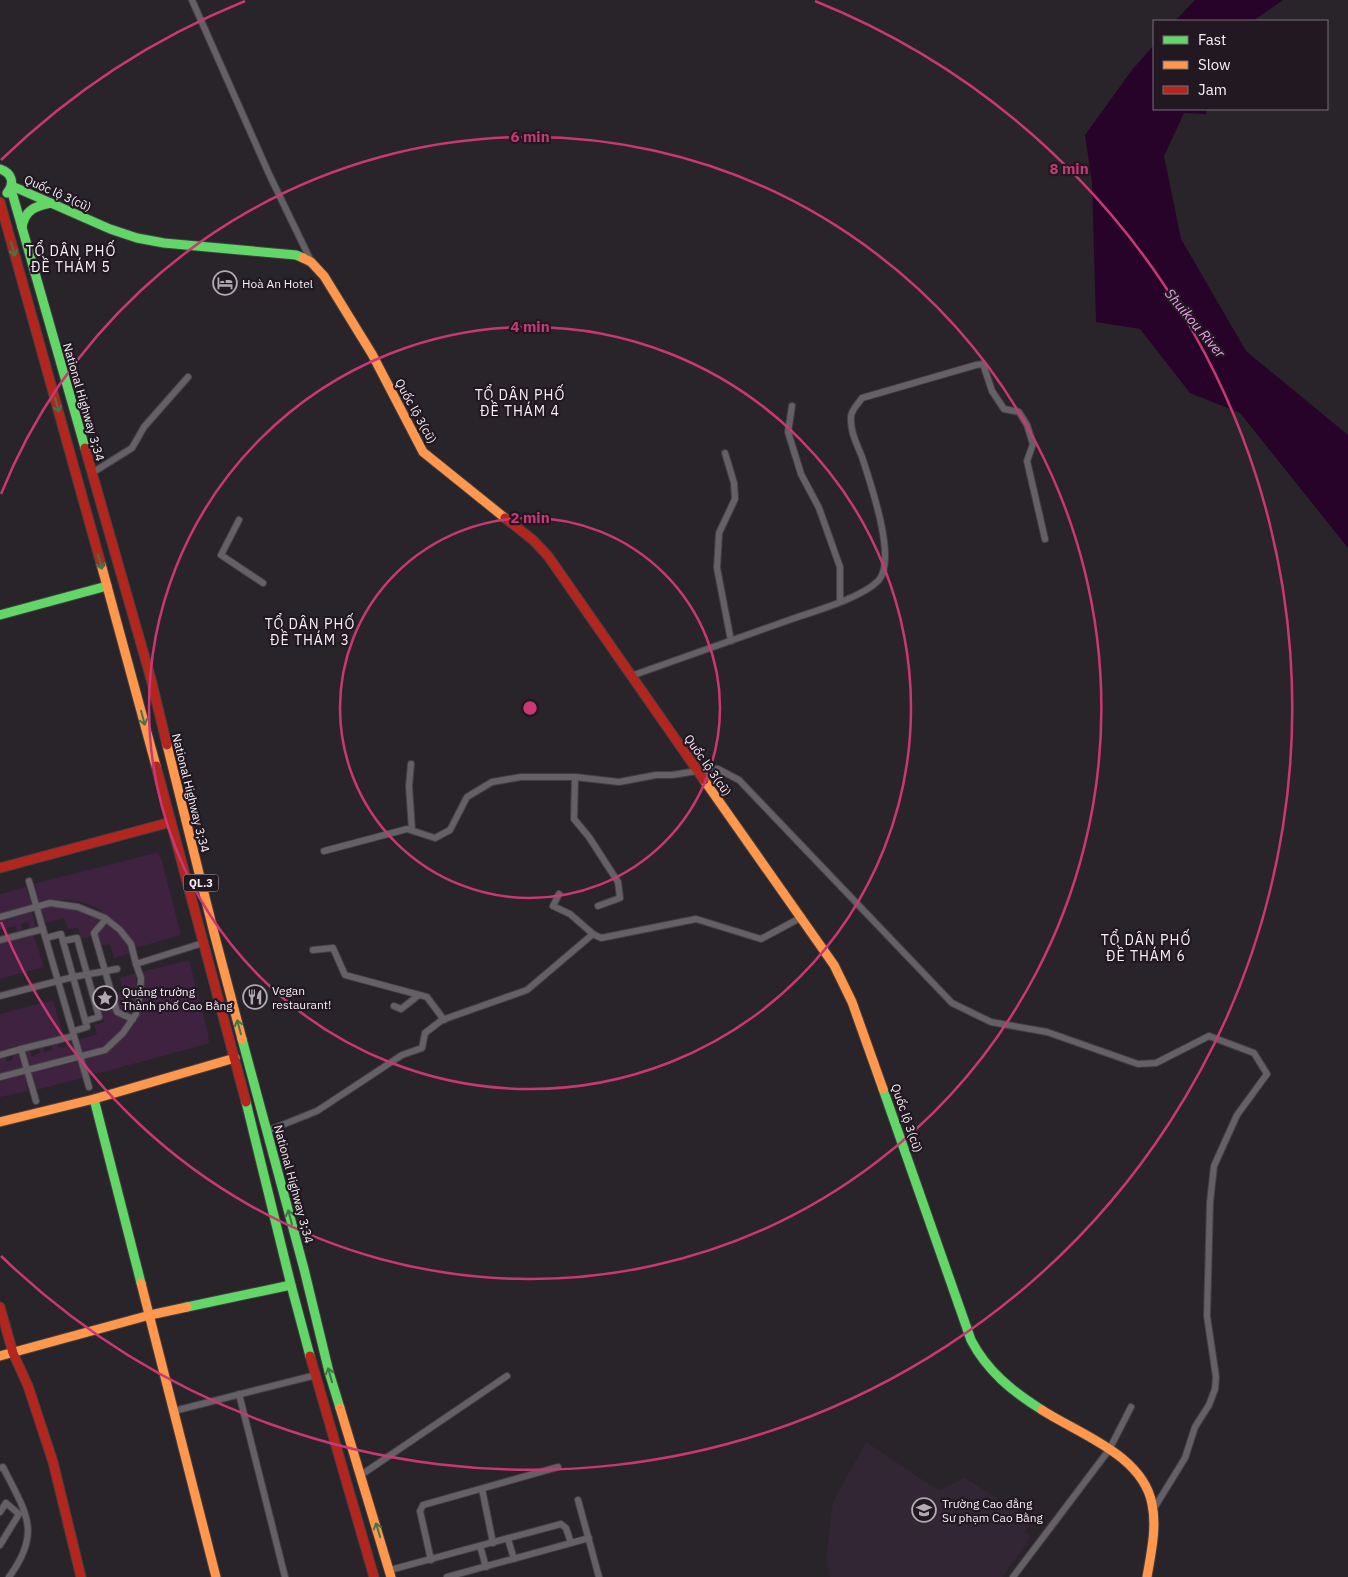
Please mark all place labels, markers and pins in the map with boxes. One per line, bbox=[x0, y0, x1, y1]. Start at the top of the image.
hotel icon: Hoà An Hotel bbox=[212, 270, 238, 296]
place label: Hoà An Hotel bbox=[242, 276, 313, 291]
centre of rings bbox=[521, 699, 539, 717]
place label: Vegan restaurant! bbox=[272, 983, 331, 1012]
place label: Quảng trường Thành phố Cao Bằng bbox=[122, 984, 233, 1013]
restaurant icon: Vegan restaurant! bbox=[242, 984, 268, 1010]
place icon: Quảng trường Thành phố Cao Bằng bbox=[92, 985, 118, 1011]
place label: Trường Cao đẳng Sư phạm Cao Bằng bbox=[942, 1496, 1044, 1525]
school or university icon: Trường Cao đẳng Sư phạm Cao Bằng bbox=[911, 1497, 937, 1523]

